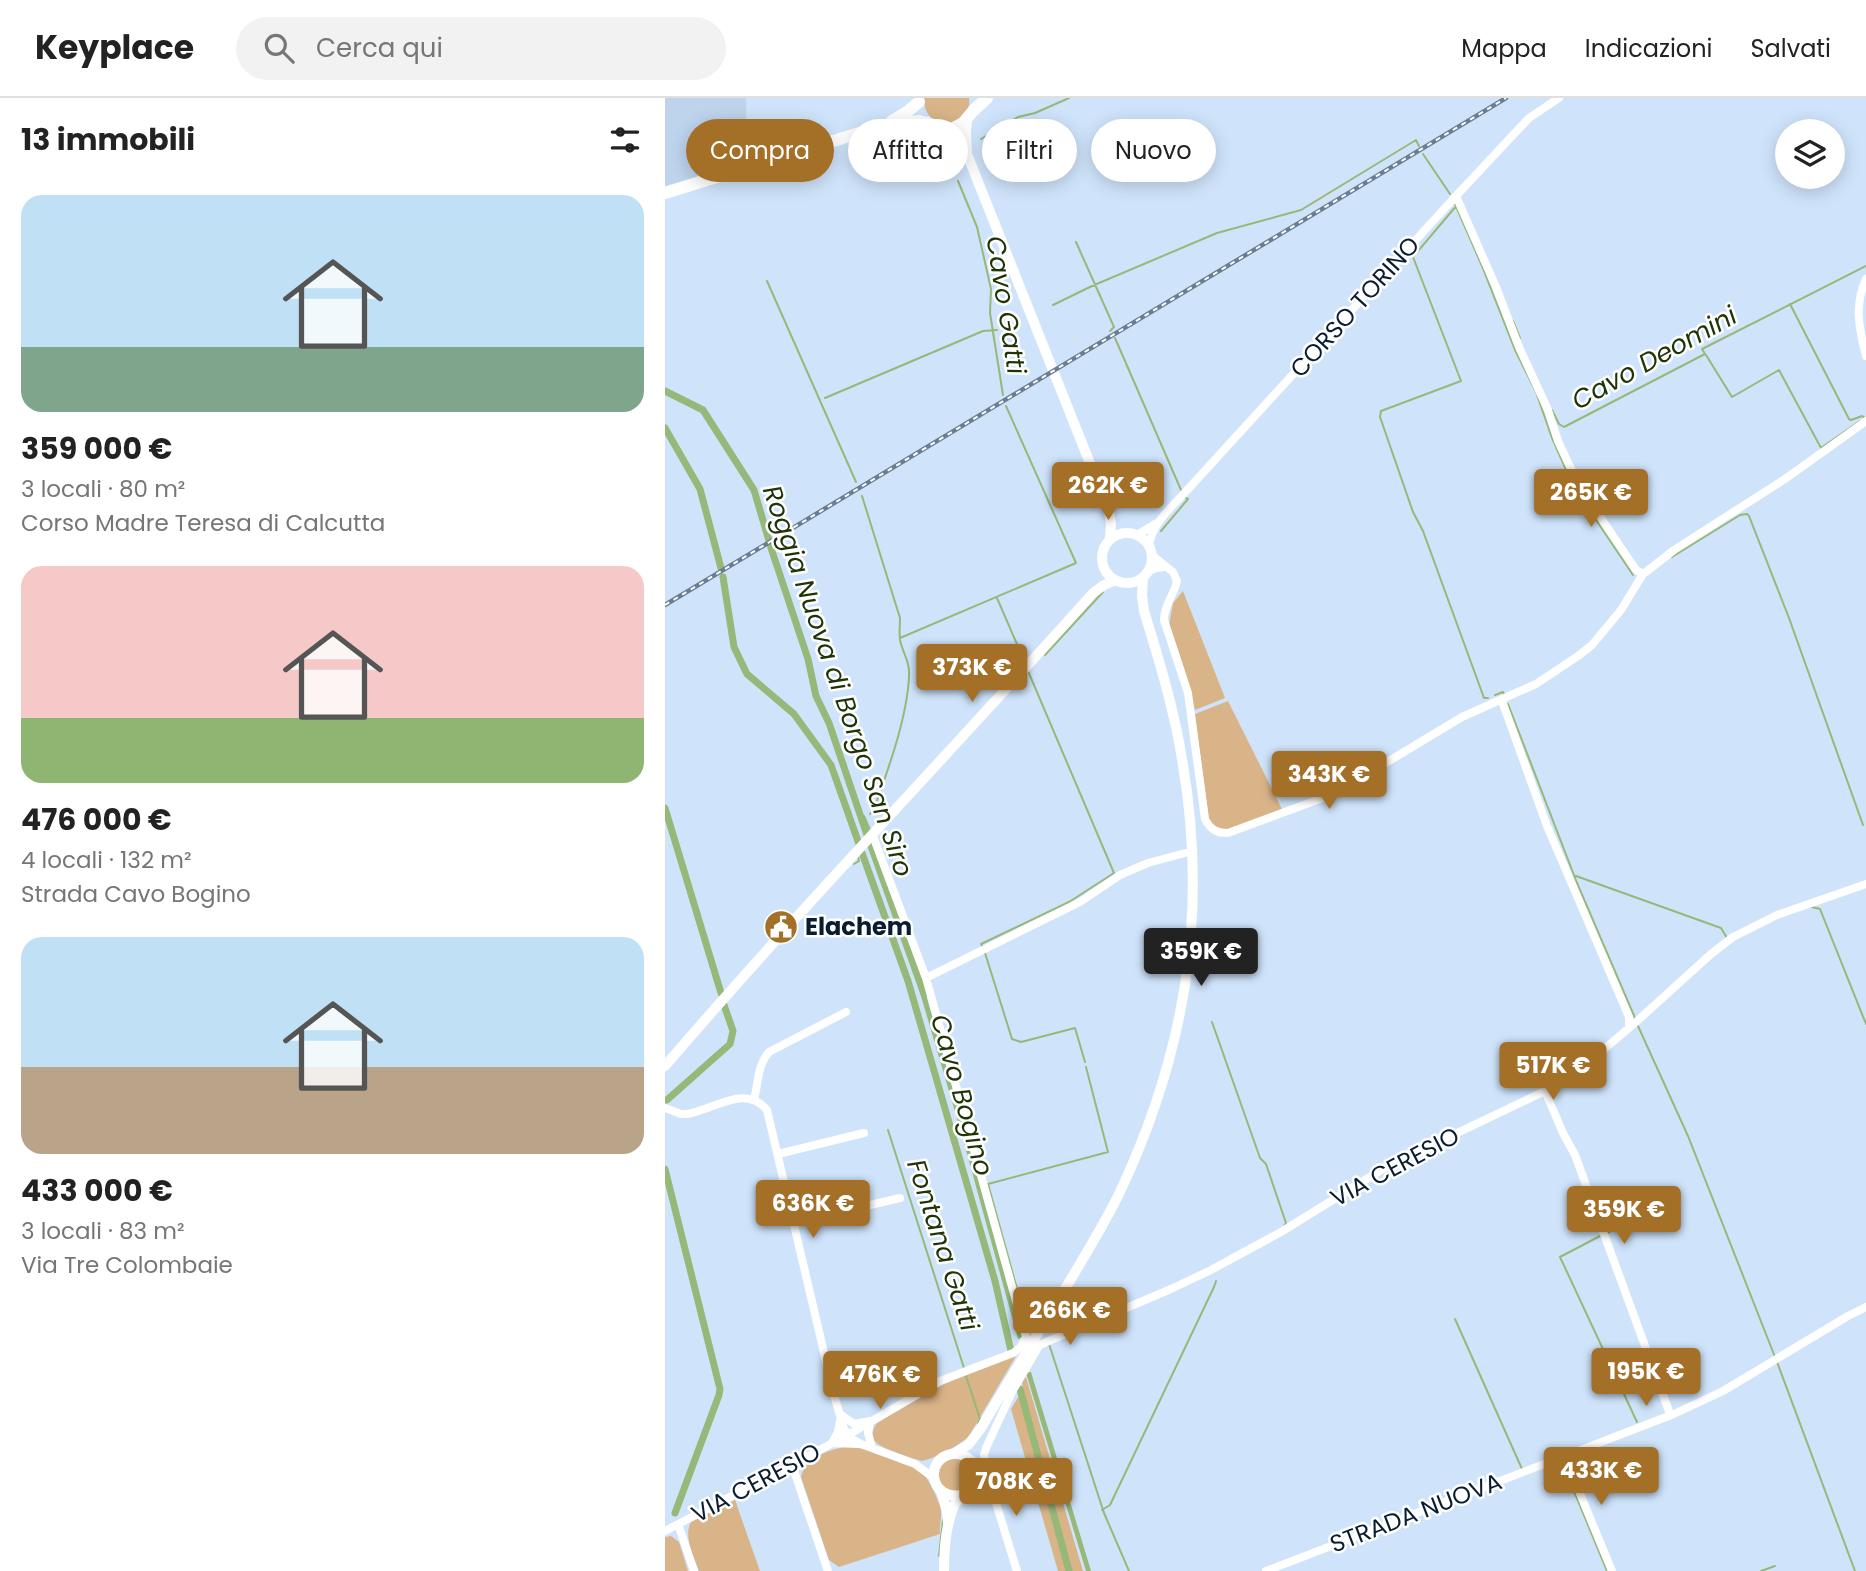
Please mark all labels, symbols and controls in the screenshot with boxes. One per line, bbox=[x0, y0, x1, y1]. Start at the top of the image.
search box bbox=[236, 17, 726, 80]
text: Keyplace bbox=[35, 24, 194, 71]
icon: search bbox=[260, 29, 298, 67]
text: Cerca qui bbox=[316, 30, 443, 66]
text: Mappa bbox=[1461, 32, 1547, 65]
text: Indicazioni bbox=[1585, 32, 1712, 65]
text: Salvati bbox=[1750, 32, 1831, 65]
text: 13 immobili bbox=[21, 118, 195, 161]
chip: Compra bbox=[686, 119, 834, 182]
chip: Affitta bbox=[848, 119, 968, 182]
chip: Filtri bbox=[982, 119, 1077, 182]
chip: Nuovo bbox=[1091, 119, 1216, 182]
map controls bbox=[1775, 119, 1845, 189]
button: layers bbox=[1775, 119, 1845, 189]
icon: filters bbox=[606, 121, 644, 159]
street label: CORSO TORINO bbox=[1282, 229, 1427, 384]
water label: Cavo Gatti bbox=[977, 233, 1035, 377]
icon: home bbox=[270, 241, 396, 367]
water label: Cavo Deomini bbox=[1565, 297, 1744, 418]
text: 359 000 € bbox=[21, 427, 172, 470]
pin: 262K € bbox=[1051, 462, 1165, 522]
text: 262K € bbox=[1068, 469, 1148, 501]
pin: 265K € bbox=[1534, 470, 1648, 529]
text: 3 locali · 80 m² bbox=[21, 473, 185, 505]
text: 265K € bbox=[1550, 476, 1632, 508]
water label: Roggia Nuova di Borgo San Siro bbox=[754, 480, 922, 882]
text: Corso Madre Teresa di Calcutta bbox=[21, 507, 385, 539]
icon: home bbox=[270, 612, 396, 738]
pin: 373K € bbox=[915, 644, 1029, 704]
text: 373K € bbox=[932, 651, 1012, 683]
pin: 343K € bbox=[1272, 752, 1386, 811]
text: 343K € bbox=[1288, 758, 1370, 790]
text: 476 000 € bbox=[21, 798, 172, 841]
text: 4 locali · 132 m² bbox=[21, 844, 192, 876]
text: Strada Cavo Bogino bbox=[21, 878, 251, 910]
public building icon: Elachem bbox=[762, 908, 800, 946]
place label: Elachem bbox=[805, 910, 912, 943]
pin: 359K € bbox=[1144, 928, 1258, 988]
text: 359K € bbox=[1160, 935, 1242, 967]
icon: home bbox=[270, 983, 396, 1109]
water label: Cavo Bogino bbox=[922, 1010, 1002, 1180]
pin: 517K € bbox=[1496, 1042, 1610, 1102]
text: 517K € bbox=[1515, 1049, 1591, 1081]
street label: VIA CERESIO bbox=[1325, 1119, 1465, 1214]
water label: Fontana Gatti bbox=[898, 1155, 988, 1336]
text: 433 000 € bbox=[21, 1169, 173, 1212]
pin: 636K € bbox=[756, 1180, 870, 1240]
pin: 359K € bbox=[1567, 1186, 1681, 1246]
text: 636K € bbox=[772, 1187, 854, 1219]
text: 359K € bbox=[1583, 1193, 1665, 1225]
text: 3 locali · 83 m² bbox=[21, 1215, 185, 1247]
text: Via Tre Colombaie bbox=[21, 1249, 233, 1281]
pin: 266K € bbox=[1013, 1288, 1127, 1347]
text: 266K € bbox=[1029, 1294, 1111, 1326]
pin: 195K € bbox=[1589, 1348, 1703, 1408]
pin: 476K € bbox=[823, 1352, 937, 1411]
text: 195K € bbox=[1608, 1355, 1684, 1387]
text: 476K € bbox=[839, 1358, 921, 1390]
street label: VIA CERESIO bbox=[686, 1435, 826, 1530]
pin: 433K € bbox=[1544, 1448, 1658, 1507]
text: 433K € bbox=[1560, 1454, 1642, 1486]
pin: 708K € bbox=[959, 1458, 1073, 1518]
text: 708K € bbox=[975, 1465, 1057, 1497]
street label: STRADA NUOVA bbox=[1325, 1465, 1507, 1561]

